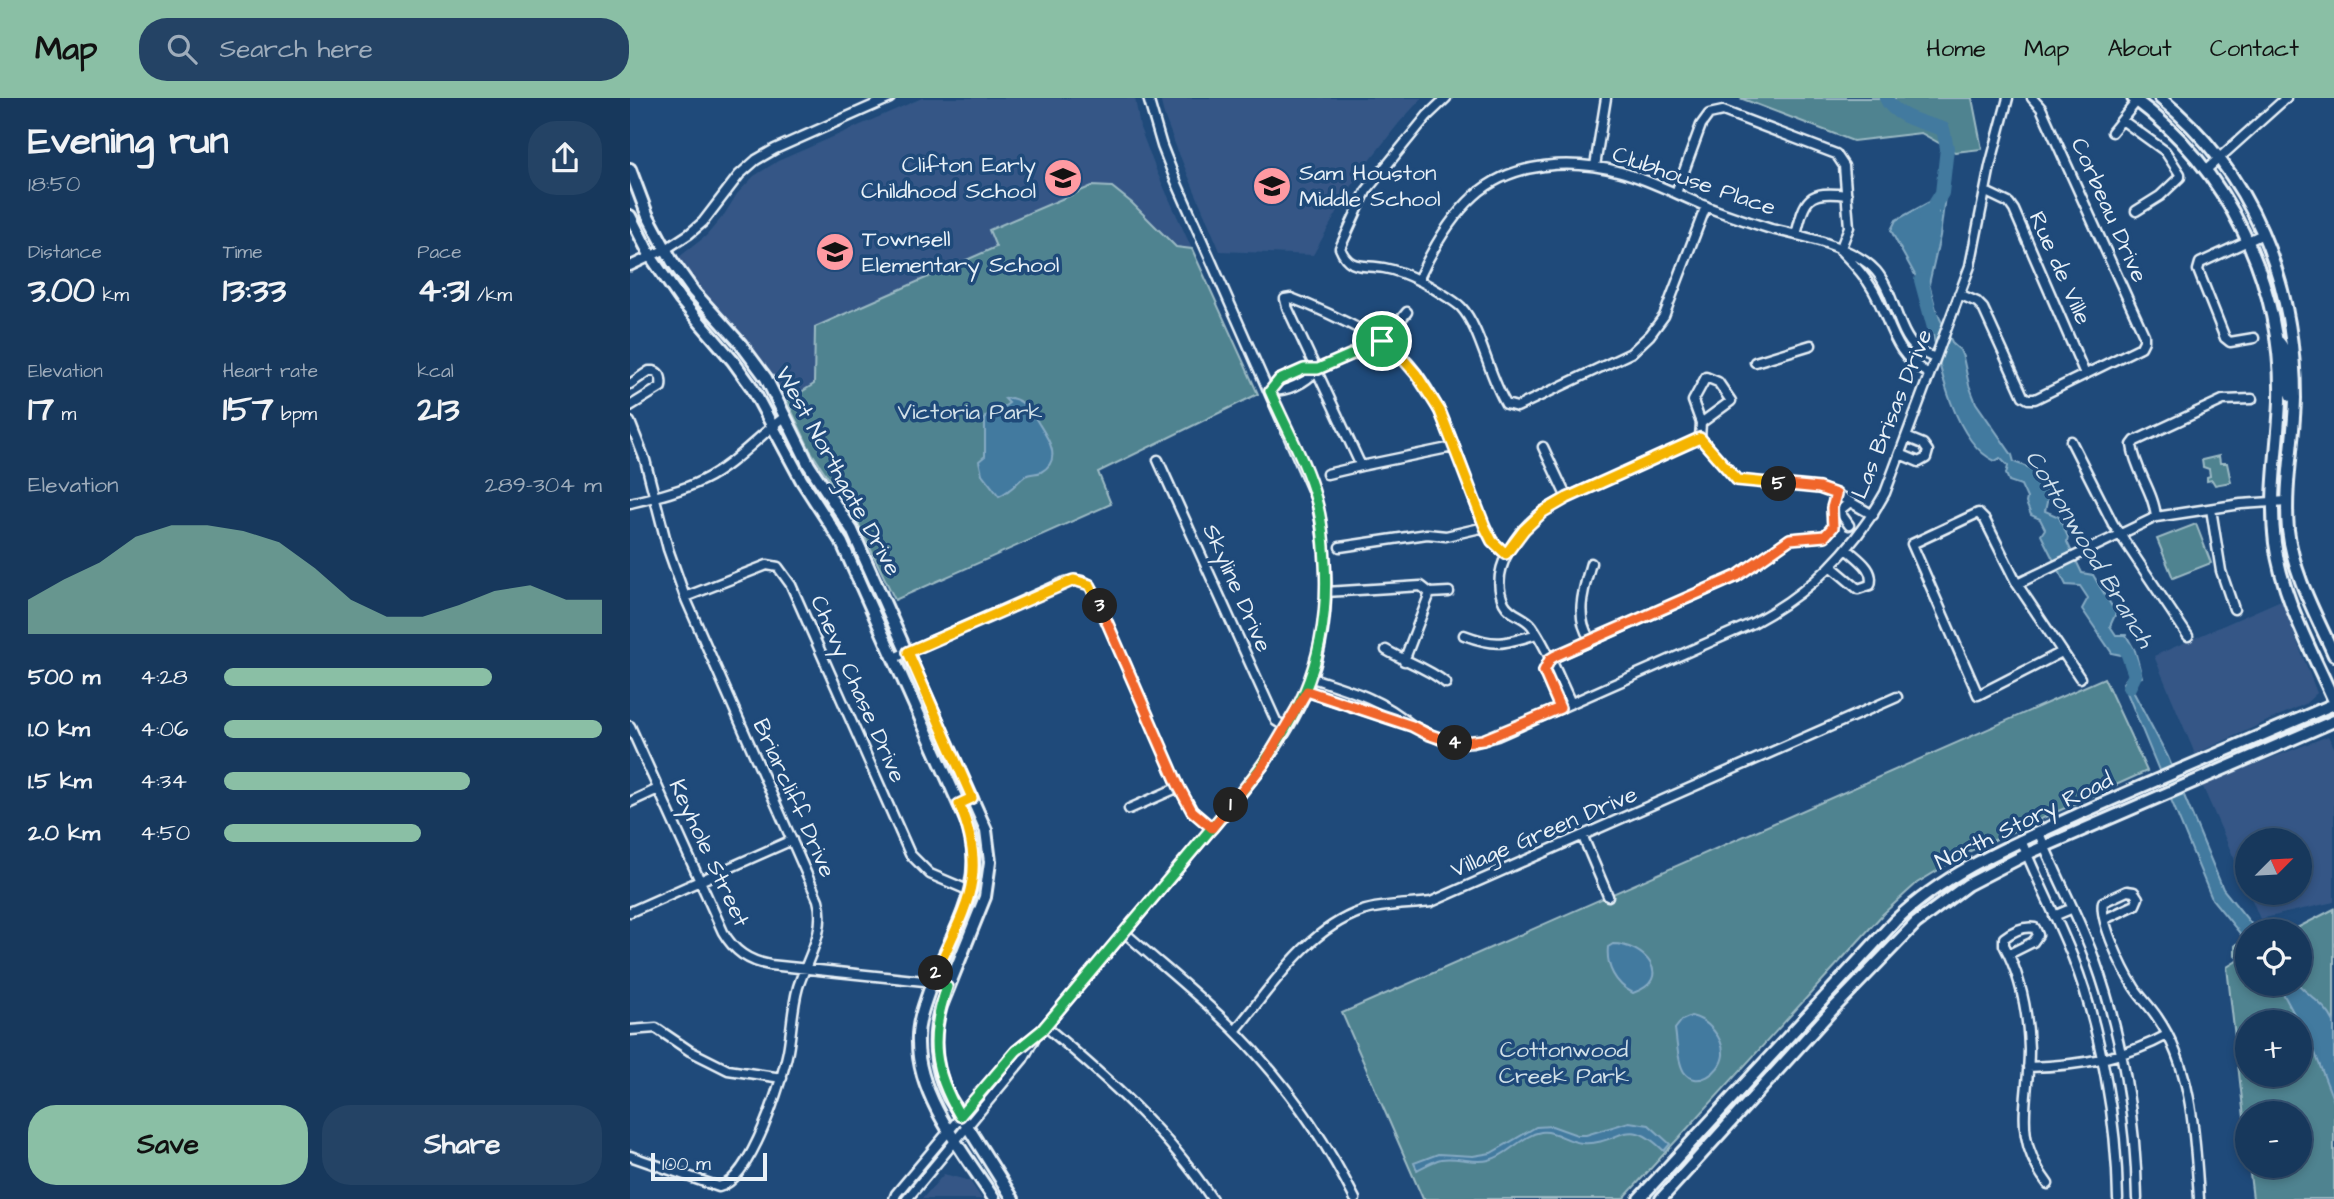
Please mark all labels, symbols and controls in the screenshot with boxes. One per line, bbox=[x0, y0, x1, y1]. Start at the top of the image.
search box bbox=[139, 18, 629, 81]
text: Map bbox=[35, 26, 97, 72]
icon: search bbox=[163, 30, 201, 68]
text: Search here bbox=[219, 31, 373, 67]
text: Home bbox=[1926, 32, 1986, 66]
text: Map bbox=[2024, 32, 2069, 66]
text: About bbox=[2107, 32, 2172, 66]
text: Contact bbox=[2210, 32, 2299, 66]
text: Evening run bbox=[28, 116, 229, 168]
button: share bbox=[528, 121, 602, 195]
street label: Corbeau Drive bbox=[2063, 133, 2155, 287]
street label: Clubhouse Place bbox=[1608, 138, 1780, 224]
place label: Clifton Early Childhood School bbox=[861, 149, 1036, 207]
school or university icon: Clifton Early Childhood School bbox=[1042, 157, 1084, 199]
place label: Sam Houston Middle School bbox=[1299, 157, 1441, 215]
school or university icon: Sam Houston Middle School bbox=[1251, 165, 1293, 207]
text: 18:50 bbox=[28, 168, 81, 200]
street label: Rue de Ville bbox=[2021, 206, 2099, 330]
place label: Townsell Elementary School bbox=[862, 223, 1059, 282]
school or university icon: Townsell Elementary School bbox=[814, 231, 856, 273]
text: Distance bbox=[28, 239, 102, 266]
text: Time bbox=[223, 239, 262, 266]
text: Pace bbox=[417, 239, 461, 266]
text: 3.00 bbox=[28, 266, 95, 315]
text: 13:33 bbox=[223, 266, 286, 315]
text: 4:31 bbox=[417, 266, 469, 315]
text: km bbox=[95, 282, 129, 309]
text: /km bbox=[469, 282, 512, 309]
pin bbox=[1352, 311, 1412, 371]
icon: arrive bbox=[1363, 322, 1401, 360]
street label: Las Brisas Drive bbox=[1843, 324, 1941, 504]
text: Elevation bbox=[28, 358, 103, 385]
text: Heart rate bbox=[223, 358, 318, 385]
text: kcal bbox=[417, 358, 454, 385]
street label: West Northgate Drive bbox=[766, 361, 909, 582]
text: 17 bbox=[28, 385, 54, 434]
text: 157 bbox=[223, 385, 273, 434]
text: 213 bbox=[417, 385, 460, 434]
park label: Victoria Park bbox=[898, 396, 1042, 428]
text: m bbox=[54, 401, 76, 428]
text: bpm bbox=[273, 401, 317, 428]
water label: Cottonwood Branch bbox=[2016, 444, 2162, 655]
pin: 5 bbox=[1762, 466, 1796, 502]
text: Elevation bbox=[28, 469, 119, 501]
text: 289–304 m bbox=[485, 469, 602, 501]
text: 5 bbox=[1772, 470, 1785, 497]
street label: Skyline Drive bbox=[1194, 519, 1280, 658]
pin: 3 bbox=[1082, 588, 1118, 624]
street label: Chevy Chase Drive bbox=[801, 590, 914, 788]
text: 3 bbox=[1095, 592, 1104, 619]
text: 500 m bbox=[28, 661, 100, 693]
text: 4:28 bbox=[140, 661, 188, 693]
text: 1.0 km bbox=[28, 713, 90, 745]
text: 4:06 bbox=[140, 713, 188, 745]
street label: Briarcliff Drive bbox=[745, 714, 843, 882]
pin: 4 bbox=[1438, 726, 1472, 760]
text: 4 bbox=[1448, 729, 1461, 756]
street label: North Story Road bbox=[1930, 764, 2119, 879]
text: 1.5 km bbox=[28, 765, 92, 797]
text: 4:34 bbox=[140, 765, 187, 797]
street label: Keyhole Street bbox=[660, 774, 758, 933]
street label: Village Green Drive bbox=[1446, 778, 1643, 887]
pin: 1 bbox=[1214, 788, 1248, 822]
text: 1 bbox=[1229, 791, 1232, 818]
text: 2.0 km bbox=[28, 817, 100, 849]
text: 4:50 bbox=[140, 817, 190, 849]
north arrow bbox=[2235, 828, 2312, 905]
map controls bbox=[2235, 828, 2312, 1178]
button: locate bbox=[2235, 919, 2312, 996]
pin: 2 bbox=[918, 956, 954, 990]
text: 2 bbox=[930, 959, 941, 986]
button: + bbox=[2235, 1010, 2312, 1087]
park label: Cottonwood Creek Park bbox=[1499, 1034, 1629, 1092]
button: − bbox=[2235, 1101, 2312, 1178]
button: Save bbox=[28, 1105, 308, 1185]
button: Share bbox=[322, 1105, 602, 1185]
scale bar bbox=[651, 1150, 766, 1182]
text: 100 m bbox=[662, 1151, 711, 1178]

